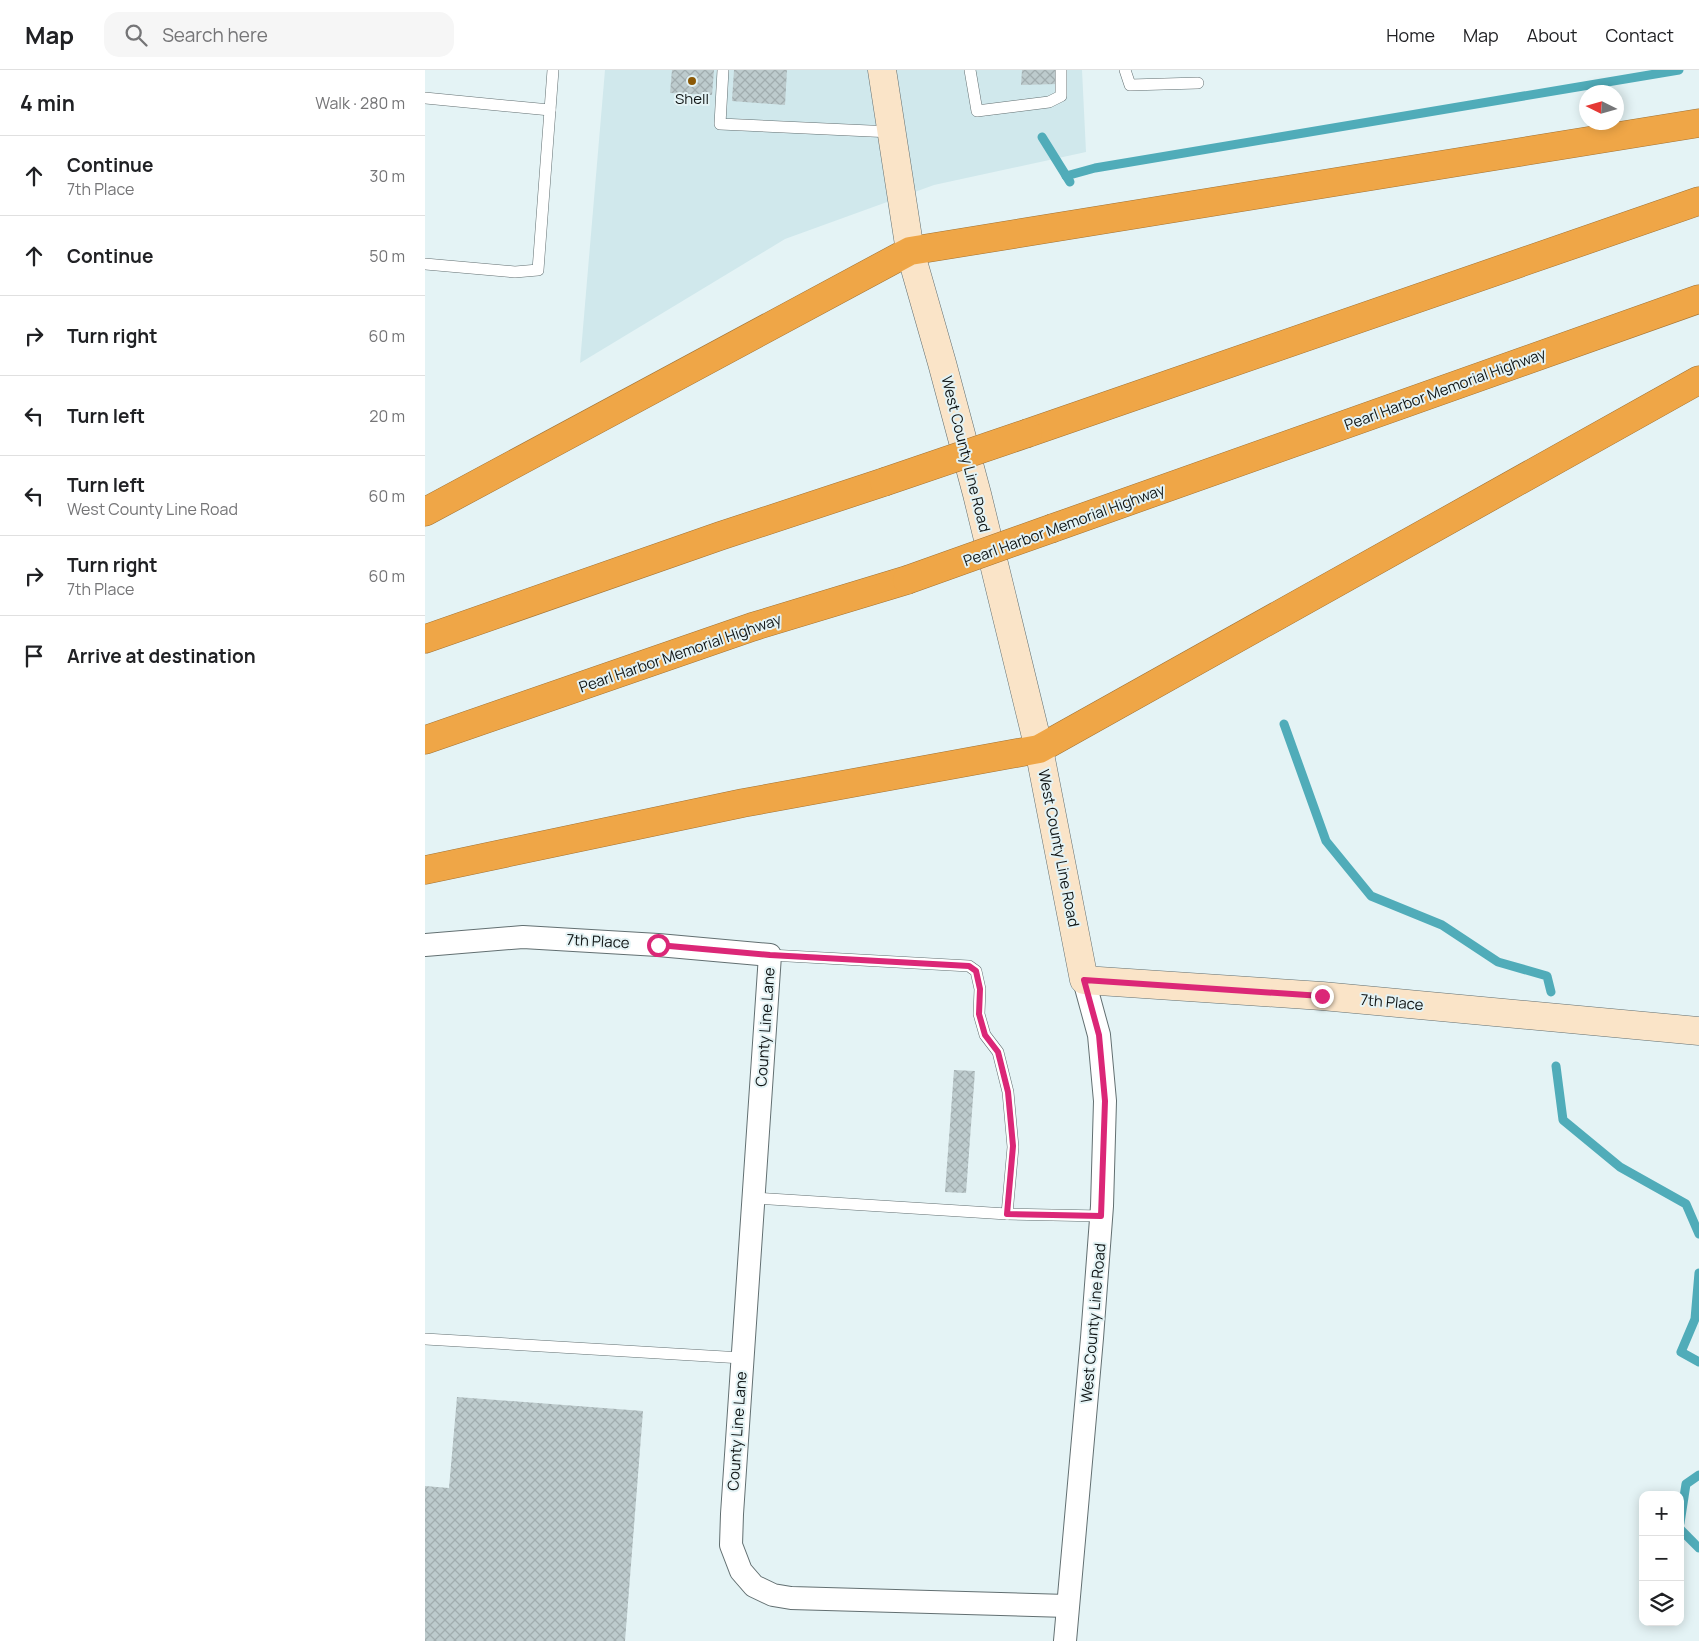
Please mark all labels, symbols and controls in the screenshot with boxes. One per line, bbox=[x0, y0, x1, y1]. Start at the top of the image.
search box bbox=[104, 12, 454, 57]
text: Map bbox=[25, 18, 74, 51]
icon: search bbox=[122, 21, 150, 49]
text: Search here bbox=[162, 22, 268, 48]
text: Home bbox=[1386, 23, 1435, 47]
text: Map bbox=[1463, 23, 1499, 47]
text: About bbox=[1527, 23, 1577, 47]
text: Contact bbox=[1605, 23, 1674, 47]
marker: Shell bbox=[686, 75, 698, 87]
north arrow bbox=[1579, 85, 1624, 130]
place label: Shell bbox=[675, 88, 709, 109]
text: 4 min bbox=[20, 89, 75, 117]
text: Walk · 280 m bbox=[315, 92, 405, 114]
text: Continue bbox=[67, 152, 153, 178]
icon: ahead bbox=[20, 162, 48, 190]
text: 30 m bbox=[370, 165, 405, 187]
text: 7th Place bbox=[67, 178, 134, 200]
icon: ahead bbox=[20, 242, 48, 270]
text: Continue bbox=[67, 243, 153, 269]
text: 50 m bbox=[369, 245, 405, 267]
icon: right bbox=[20, 322, 48, 350]
text: Turn right bbox=[67, 323, 157, 349]
text: 60 m bbox=[369, 325, 405, 347]
street label: Pearl Harbor Memorial Highway bbox=[1341, 343, 1549, 435]
street label: West County Line Road bbox=[936, 374, 996, 534]
icon: left bbox=[20, 402, 48, 430]
text: Turn left bbox=[67, 403, 145, 429]
text: 20 m bbox=[369, 405, 405, 427]
text: Turn left bbox=[67, 472, 145, 498]
street label: Pearl Harbor Memorial Highway bbox=[960, 479, 1168, 571]
icon: left bbox=[20, 482, 48, 510]
text: 60 m bbox=[369, 485, 405, 507]
text: West County Line Road bbox=[67, 498, 238, 520]
text: Turn right bbox=[67, 552, 157, 578]
icon: right bbox=[20, 562, 48, 590]
text: 60 m bbox=[369, 565, 405, 587]
text: 7th Place bbox=[67, 578, 134, 600]
street label: Pearl Harbor Memorial Highway bbox=[576, 608, 784, 698]
icon: arrive bbox=[20, 642, 48, 670]
text: Arrive at destination bbox=[67, 643, 256, 669]
street label: West County Line Road bbox=[1033, 767, 1085, 929]
street label: 7th Place bbox=[566, 929, 630, 953]
route start bbox=[647, 934, 670, 957]
street label: County Line Lane bbox=[750, 966, 780, 1087]
route end bbox=[1311, 985, 1334, 1008]
street label: 7th Place bbox=[1360, 989, 1425, 1015]
street label: West County Line Road bbox=[1076, 1242, 1110, 1404]
street label: County Line Lane bbox=[722, 1370, 752, 1491]
map controls bbox=[1639, 1491, 1684, 1626]
button: + bbox=[1639, 1491, 1684, 1536]
button: − bbox=[1639, 1536, 1684, 1581]
button: layers bbox=[1639, 1581, 1684, 1626]

